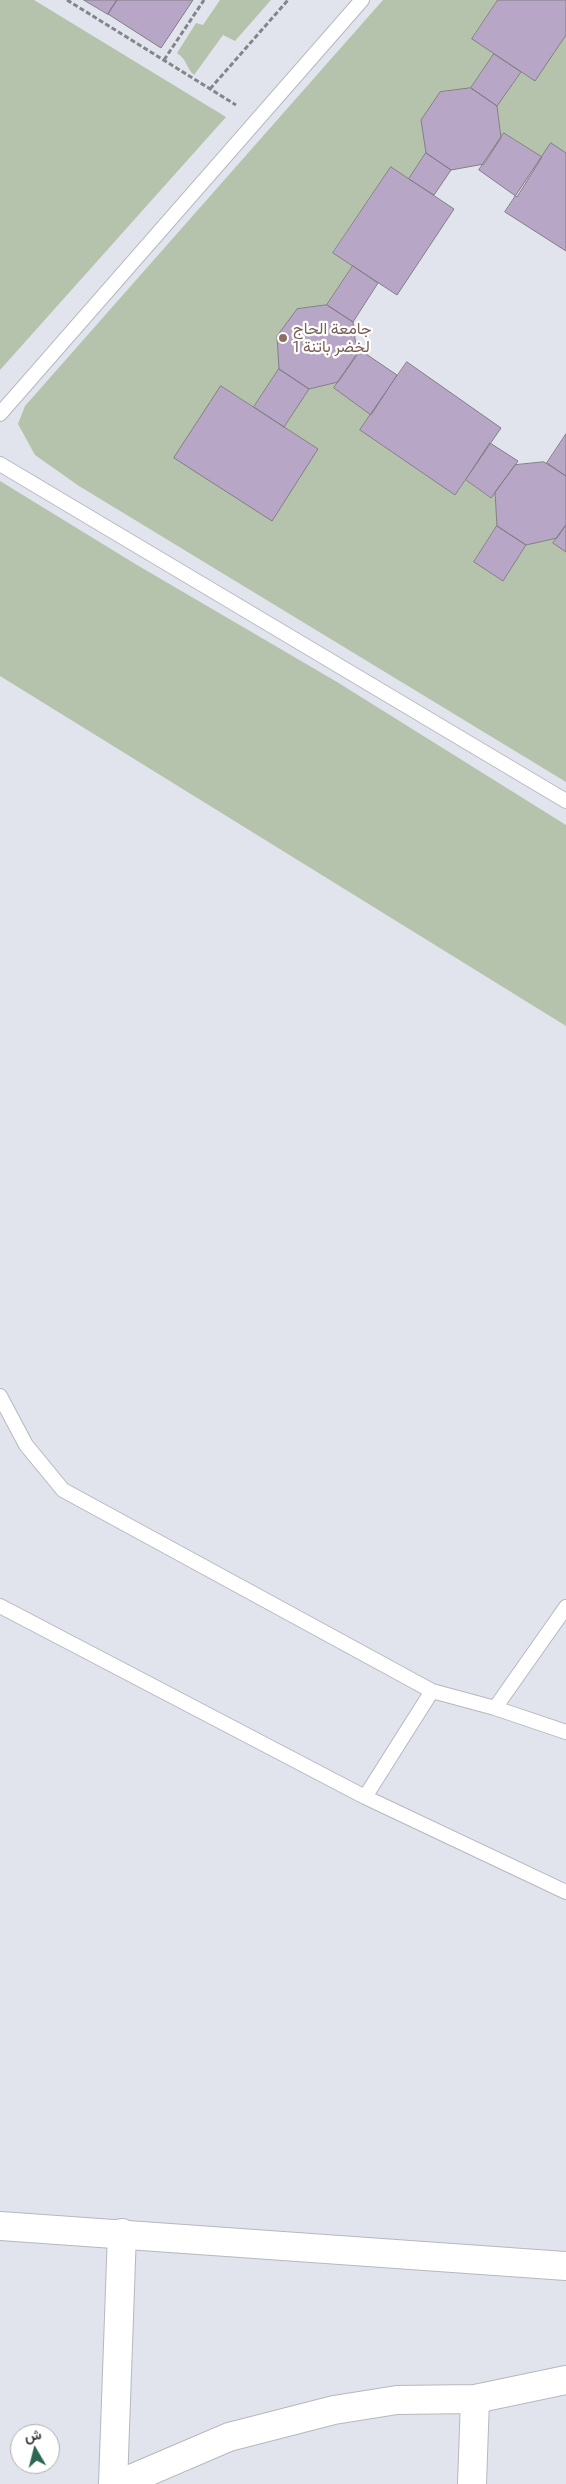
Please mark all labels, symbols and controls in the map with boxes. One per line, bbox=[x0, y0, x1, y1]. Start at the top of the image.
place label: جامعة الحاج لخضر باتنة 1 bbox=[293, 319, 372, 357]
marker: جامعة الحاج لخضر باتنة 1 bbox=[277, 332, 289, 344]
north arrow bbox=[10, 2424, 60, 2474]
text: ش bbox=[23, 2425, 42, 2444]

